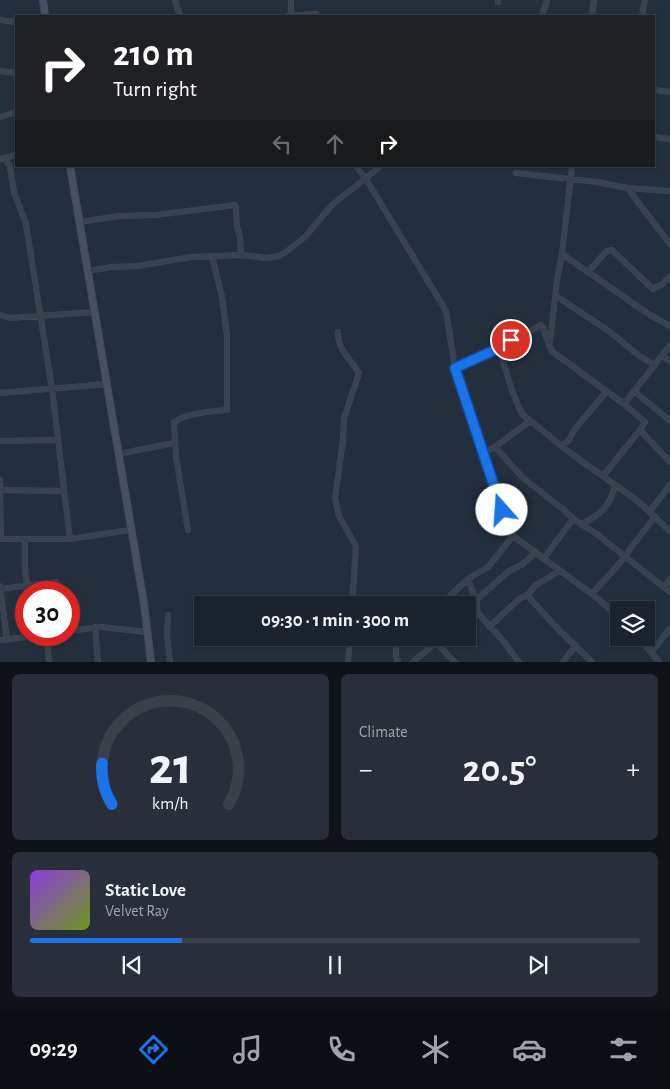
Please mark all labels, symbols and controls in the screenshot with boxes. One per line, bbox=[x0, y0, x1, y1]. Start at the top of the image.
icon: right bbox=[30, 35, 95, 100]
text: 210 m bbox=[113, 37, 194, 72]
text: Turn right bbox=[113, 78, 197, 100]
icon: left bbox=[268, 130, 296, 158]
icon: ahead bbox=[321, 130, 349, 158]
icon: right bbox=[374, 130, 402, 158]
pin bbox=[490, 319, 532, 361]
icon: arrive bbox=[497, 326, 525, 354]
position arrow bbox=[475, 483, 527, 535]
speed limit sign: 30 bbox=[15, 581, 80, 646]
map controls bbox=[610, 601, 655, 646]
button: layers bbox=[610, 601, 655, 646]
text: 09:30 · 1 min · 300 m bbox=[261, 611, 409, 630]
text: Climate bbox=[359, 724, 408, 740]
text: 21 bbox=[149, 741, 192, 793]
text: 20.5° bbox=[463, 751, 536, 789]
text: − bbox=[359, 756, 372, 784]
text: + bbox=[627, 756, 640, 784]
text: km/h bbox=[152, 795, 189, 813]
text: Static Love bbox=[105, 881, 186, 900]
text: Velvet Ray bbox=[105, 903, 169, 919]
icon: previous bbox=[118, 951, 146, 979]
icon: pause bbox=[321, 951, 349, 979]
icon: next bbox=[524, 951, 552, 979]
icon: directions bbox=[136, 1032, 171, 1067]
icon: music bbox=[230, 1032, 265, 1067]
icon: phone bbox=[324, 1032, 359, 1067]
icon: climate bbox=[418, 1032, 453, 1067]
icon: car bbox=[512, 1032, 547, 1067]
icon: filters bbox=[606, 1032, 641, 1067]
text: 09:29 bbox=[29, 1038, 78, 1060]

